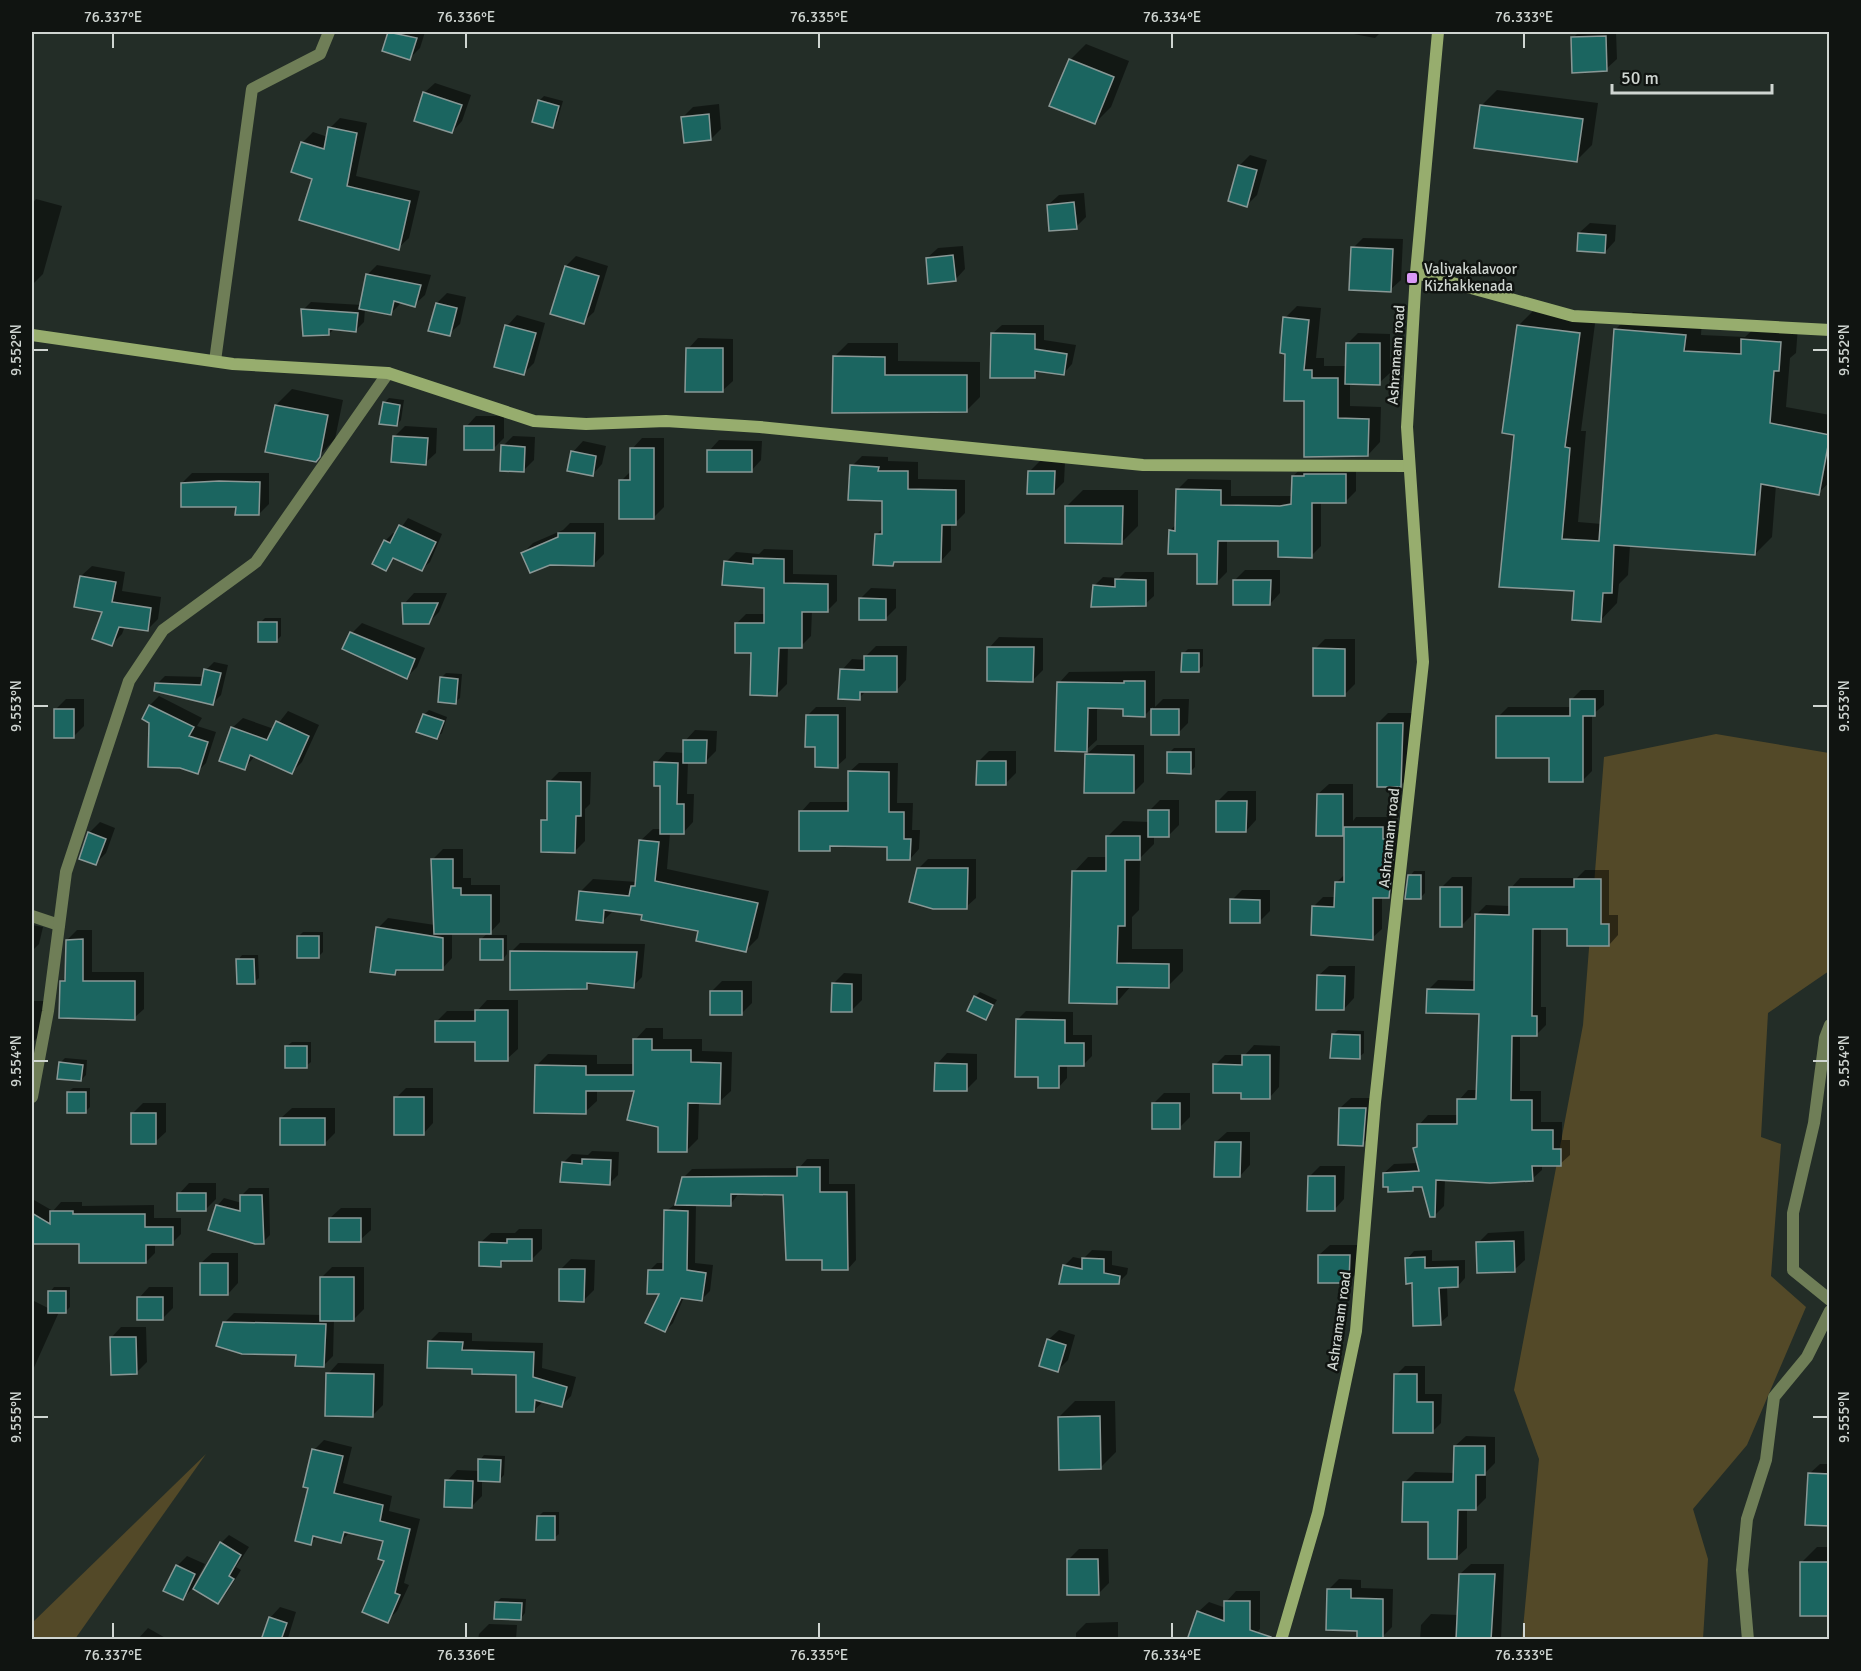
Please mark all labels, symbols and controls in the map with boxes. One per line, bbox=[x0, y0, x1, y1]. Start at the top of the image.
text: 76.337°E bbox=[84, 8, 142, 26]
text: 76.336°E bbox=[437, 8, 495, 26]
text: 76.335°E bbox=[790, 8, 848, 26]
text: 76.334°E bbox=[1143, 8, 1201, 26]
text: 76.333°E bbox=[1495, 8, 1553, 26]
scale bar bbox=[1612, 57, 1772, 95]
text: 50 m bbox=[1621, 67, 1659, 89]
place label: Valiyakalavoor Kizhakkenada bbox=[1424, 260, 1517, 295]
marker: Valiyakalavoor Kizhakkenada bbox=[1405, 271, 1419, 285]
street label: Ashramam road bbox=[1384, 304, 1408, 406]
text: 9.552°N bbox=[7, 324, 25, 376]
text: 9.552°N bbox=[1835, 324, 1853, 376]
text: 9.553°N bbox=[7, 680, 25, 732]
text: 9.553°N bbox=[1835, 680, 1853, 732]
street label: Ashramam road bbox=[1375, 787, 1403, 889]
text: 9.554°N bbox=[7, 1035, 25, 1087]
text: 9.554°N bbox=[1835, 1035, 1853, 1087]
street label: Ashramam road bbox=[1323, 1270, 1355, 1372]
text: 9.555°N bbox=[7, 1391, 25, 1443]
text: 9.555°N bbox=[1835, 1391, 1853, 1443]
text: 76.337°E bbox=[84, 1646, 142, 1664]
text: 76.336°E bbox=[437, 1646, 495, 1664]
text: 76.335°E bbox=[790, 1646, 848, 1664]
text: 76.334°E bbox=[1143, 1646, 1201, 1664]
text: 76.333°E bbox=[1495, 1646, 1553, 1664]

